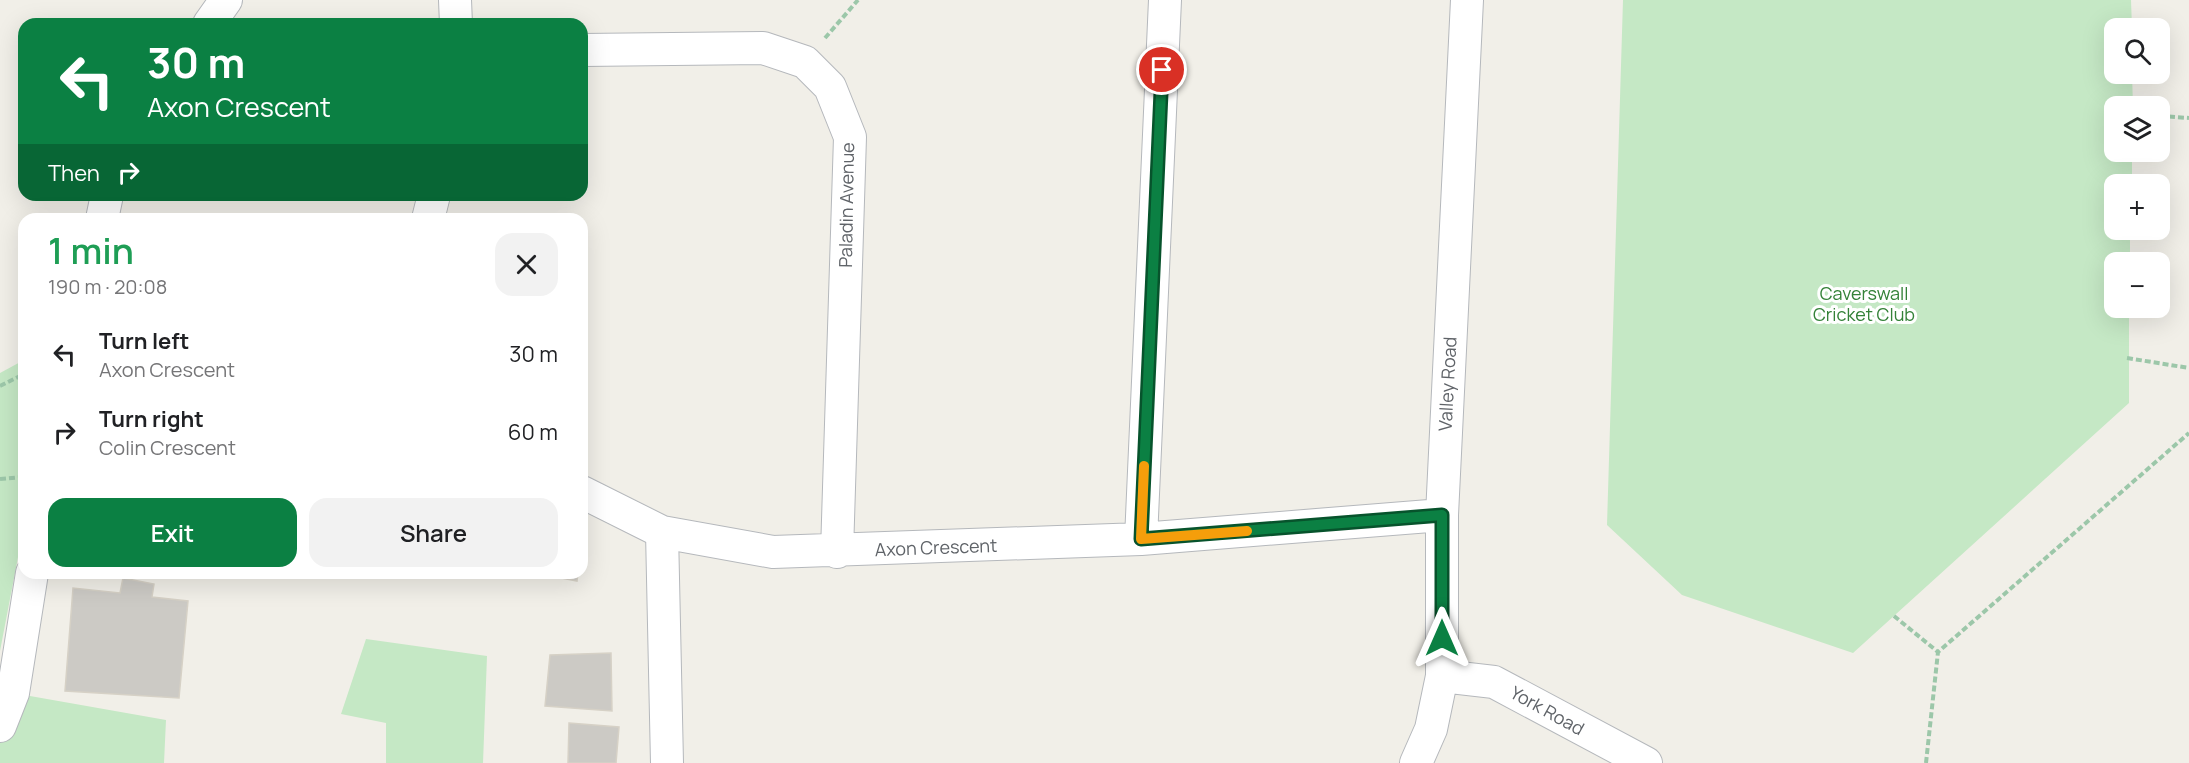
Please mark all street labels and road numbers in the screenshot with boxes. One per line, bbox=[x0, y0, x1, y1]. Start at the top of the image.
street label: Paladin Avenue bbox=[833, 142, 859, 268]
street label: Valley Road bbox=[1433, 336, 1461, 432]
street label: Axon Crescent bbox=[874, 533, 998, 561]
street label: York Road bbox=[1506, 680, 1589, 740]

